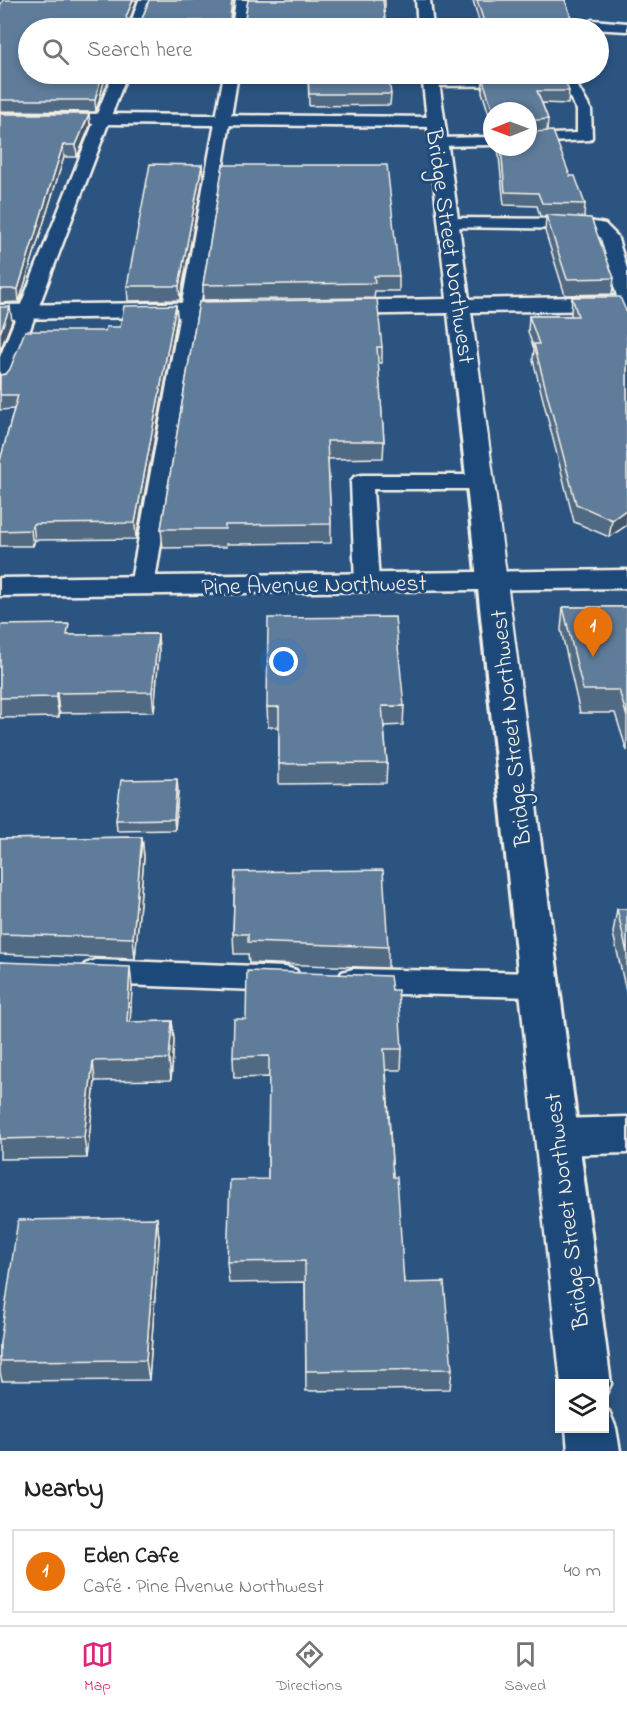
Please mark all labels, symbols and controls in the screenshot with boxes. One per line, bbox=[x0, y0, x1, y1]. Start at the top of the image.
search box bbox=[18, 18, 609, 84]
icon: search bbox=[39, 35, 72, 68]
text: Search here bbox=[87, 35, 192, 67]
north arrow bbox=[483, 102, 537, 156]
street label: Bridge Street Northwest bbox=[415, 125, 482, 367]
street label: Pine Avenue Northwest bbox=[201, 567, 427, 606]
street label: Bridge Street Northwest bbox=[483, 608, 542, 849]
pin: 1 bbox=[574, 608, 612, 657]
your location bbox=[269, 647, 298, 676]
street label: Bridge Street Northwest bbox=[537, 1091, 600, 1332]
map controls bbox=[555, 1379, 609, 1433]
button: layers bbox=[555, 1379, 609, 1433]
text: Nearby bbox=[24, 1471, 103, 1509]
text: Eden Cafe bbox=[83, 1541, 179, 1573]
text: 1 bbox=[42, 1557, 49, 1586]
text: 40 m bbox=[564, 1557, 601, 1586]
text: Café · Pine Avenue Northwest bbox=[83, 1573, 324, 1602]
tab: Map bbox=[81, 1638, 114, 1698]
tab: Directions bbox=[276, 1638, 342, 1698]
tab: Saved bbox=[504, 1638, 546, 1698]

